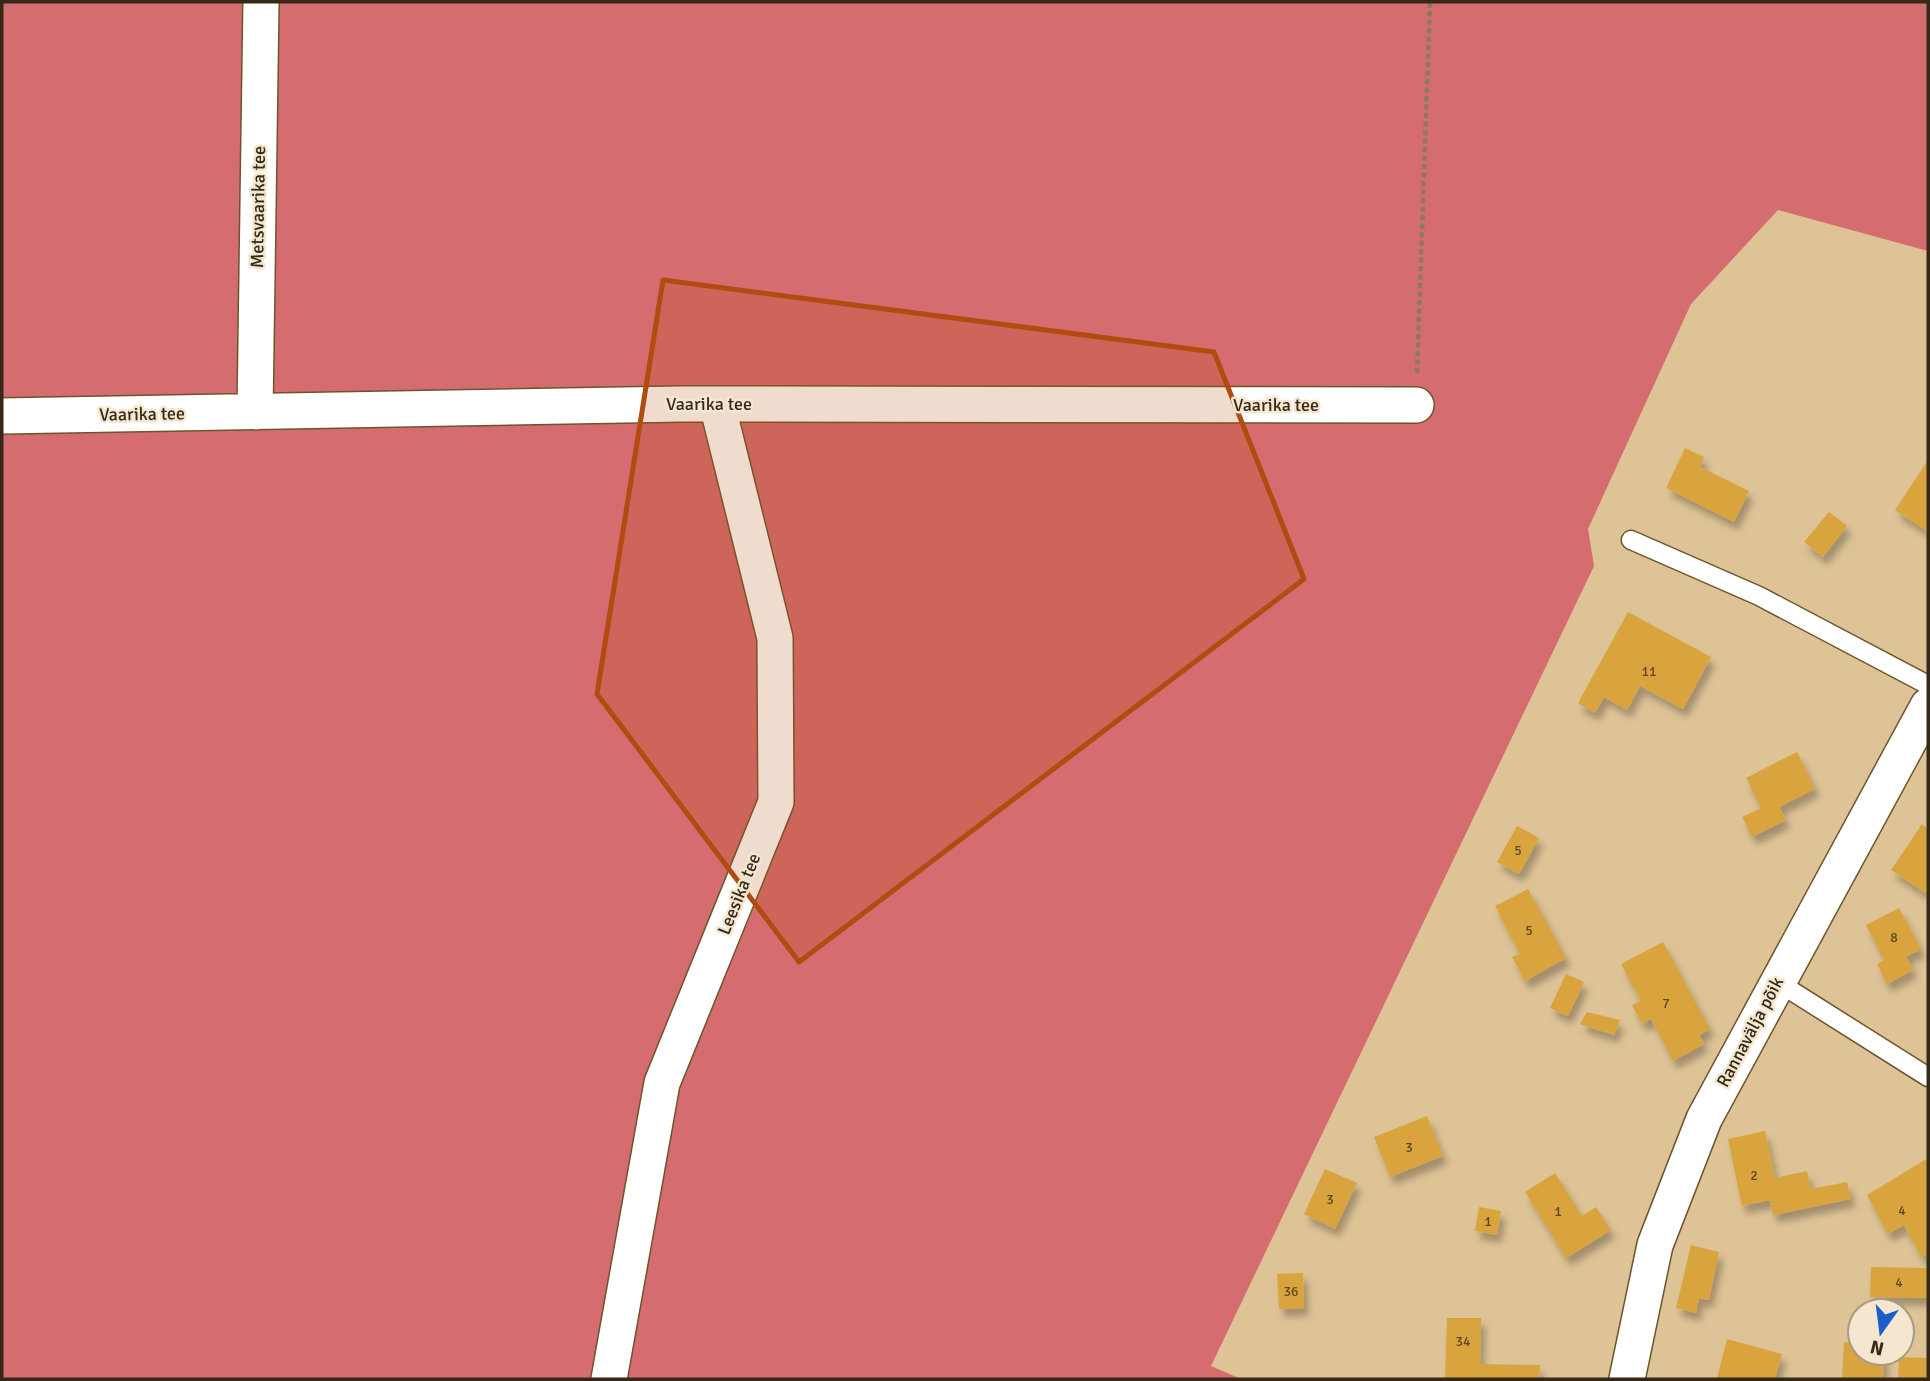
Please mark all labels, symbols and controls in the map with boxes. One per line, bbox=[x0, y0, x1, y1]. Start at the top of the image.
street label: Metsvaarika tee bbox=[246, 146, 270, 268]
street label: Vaarika tee bbox=[666, 393, 752, 415]
street label: Vaarika tee bbox=[1233, 394, 1319, 416]
street label: Vaarika tee bbox=[99, 402, 185, 426]
house number: 11 bbox=[1641, 663, 1657, 680]
house number: 5 bbox=[1514, 842, 1522, 859]
street label: Leesika tee bbox=[713, 850, 765, 938]
house number: 5 bbox=[1525, 922, 1533, 939]
house number: 8 bbox=[1890, 929, 1898, 946]
street label: Rannavälja põik bbox=[1712, 973, 1788, 1091]
house number: 7 bbox=[1662, 995, 1670, 1012]
house number: 3 bbox=[1405, 1139, 1413, 1156]
house number: 2 bbox=[1750, 1167, 1758, 1184]
house number: 3 bbox=[1326, 1191, 1334, 1208]
house number: 4 bbox=[1898, 1202, 1906, 1219]
house number: 1 bbox=[1554, 1203, 1562, 1220]
house number: 1 bbox=[1484, 1213, 1492, 1230]
house number: 4 bbox=[1895, 1274, 1903, 1291]
house number: 36 bbox=[1283, 1283, 1299, 1300]
north arrow bbox=[1846, 1297, 1916, 1367]
house number: 34 bbox=[1455, 1333, 1471, 1350]
text: N bbox=[1868, 1334, 1886, 1361]

